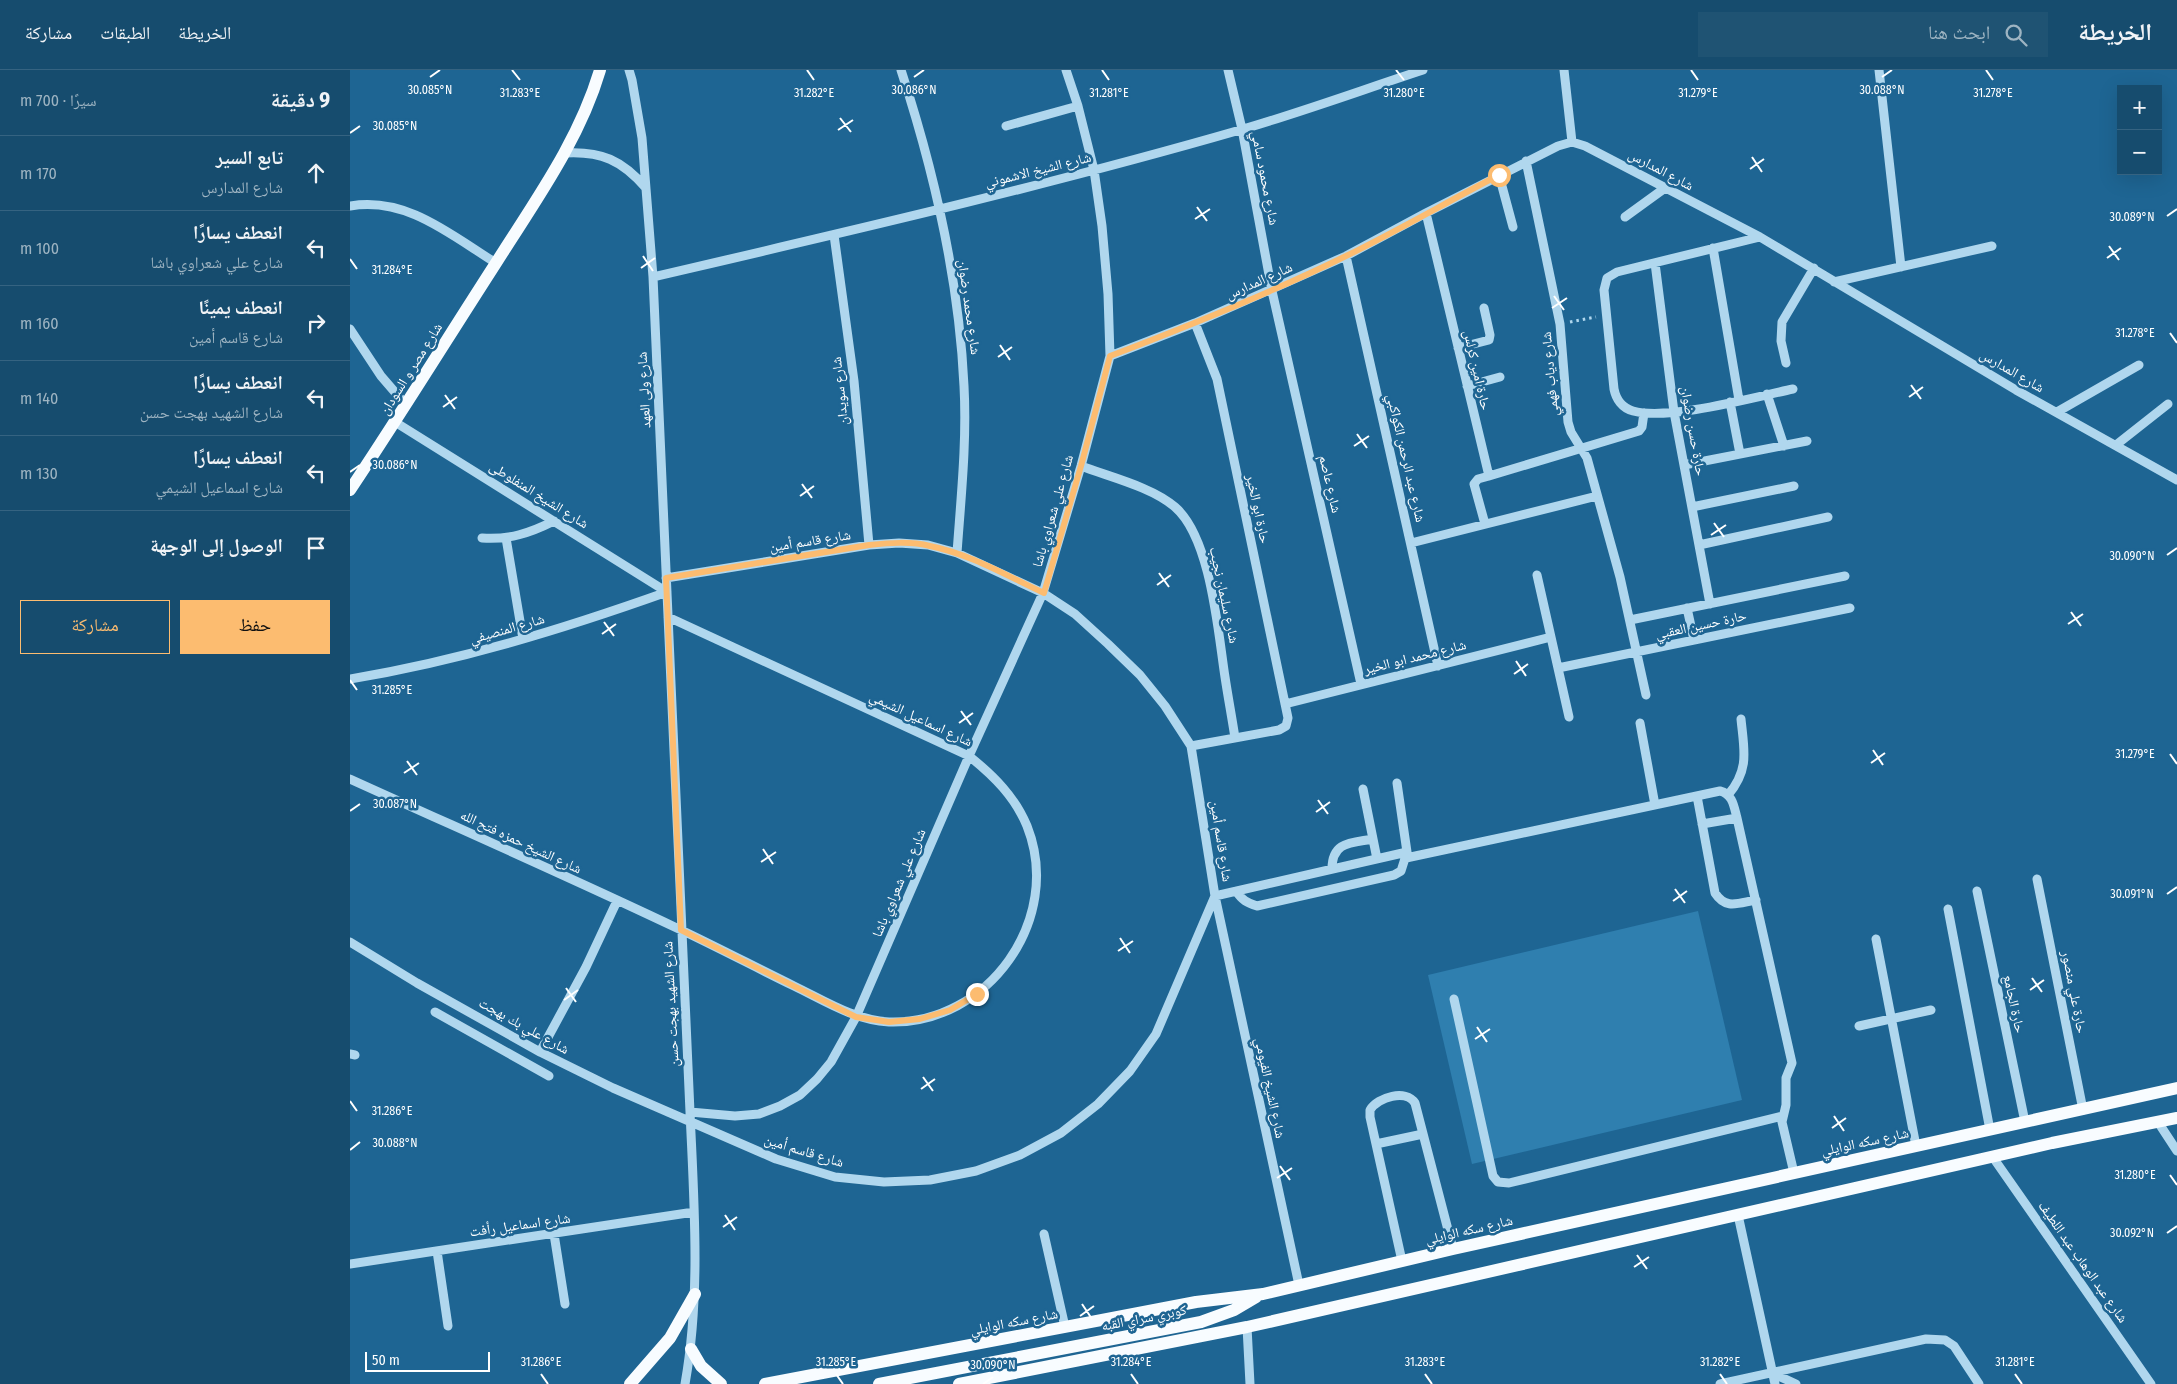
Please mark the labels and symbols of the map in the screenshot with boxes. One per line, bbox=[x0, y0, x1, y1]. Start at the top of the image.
text: 30.085°N bbox=[408, 83, 452, 97]
text: 30.086°N bbox=[891, 83, 937, 97]
text: 30.088°N bbox=[1859, 83, 1905, 97]
text: 31.283°E bbox=[500, 86, 541, 100]
text: 31.282°E bbox=[794, 86, 834, 100]
text: 31.281°E bbox=[1089, 86, 1129, 100]
text: 31.280°E bbox=[1383, 86, 1425, 100]
text: 31.279°E bbox=[1678, 86, 1718, 100]
text: 31.278°E bbox=[1973, 86, 2013, 100]
text: 30.085°N bbox=[373, 119, 417, 133]
street label: شارع محمود سامي bbox=[1245, 129, 1282, 227]
street label: شارع المدارس bbox=[1625, 146, 1697, 195]
street label: شارع الشيخ الاشموني bbox=[983, 149, 1093, 194]
route start bbox=[1488, 164, 1511, 187]
text: 30.089°N bbox=[2110, 210, 2154, 224]
street label: شارع محمد رضوان bbox=[953, 258, 984, 356]
street label: شارع المدارس bbox=[1223, 259, 1296, 304]
text: 31.284°E bbox=[372, 263, 413, 277]
street label: شارع مصر و السودان bbox=[376, 320, 447, 419]
text: 31.278°E bbox=[2115, 326, 2155, 340]
street label: حارة امين كرلس bbox=[1460, 328, 1494, 412]
street label: شارع دياب فهمي bbox=[1538, 331, 1565, 417]
street label: شارع المدارس bbox=[1976, 346, 2047, 397]
street label: شارع ولى العهد bbox=[634, 351, 655, 429]
street label: شارع سويدان bbox=[828, 356, 853, 426]
street label: حارة حسن رضوان bbox=[1677, 385, 1709, 477]
street label: شارع عبد الرحمن الكواكبي bbox=[1380, 392, 1429, 524]
street label: شارع علي شعراوي باشا bbox=[1029, 453, 1080, 570]
street label: شارع عاصم bbox=[1314, 453, 1345, 515]
text: 30.086°N bbox=[372, 458, 418, 472]
street label: شارع الشيخ المنفلوطى bbox=[486, 458, 592, 533]
street label: حارة ابو الخير bbox=[1242, 472, 1274, 545]
street label: شارع قاسم أمين bbox=[768, 526, 852, 557]
street label: شارع سليمان نجيب bbox=[1205, 545, 1243, 645]
text: 30.090°N bbox=[2109, 549, 2155, 563]
street label: حارة حسين العقبي bbox=[1654, 607, 1749, 645]
street label: شارع المنصيفي bbox=[468, 610, 547, 650]
street label: شارع محمد ابو الخير bbox=[1361, 636, 1468, 679]
text: 31.285°E bbox=[372, 683, 413, 697]
street label: شارع اسماعيل الشيمي bbox=[866, 688, 975, 753]
text: 31.279°E bbox=[2115, 747, 2155, 761]
text: 30.087°N bbox=[373, 797, 417, 811]
street label: شارع قاسم أمين bbox=[1205, 799, 1236, 883]
street label: شارع الشيخ حمزه فتح الله bbox=[457, 806, 584, 879]
street label: شارع علي شعراوي باشا bbox=[869, 826, 932, 941]
text: 30.091°N bbox=[2110, 887, 2154, 901]
street label: شارع الشهيد بهجت حسن bbox=[659, 941, 684, 1067]
street label: حارة علي منصور bbox=[2055, 948, 2090, 1035]
street label: حارة الجامع bbox=[1999, 973, 2028, 1035]
route end bbox=[966, 983, 989, 1006]
street label: شارع علي بك بهجت bbox=[475, 994, 572, 1060]
street label: شارع الشيخ الفيومي bbox=[1249, 1036, 1289, 1140]
text: 31.286°E bbox=[372, 1104, 413, 1118]
street label: شارع سكه الوايلي bbox=[1820, 1124, 1911, 1162]
street label: شارع قاسم أمين bbox=[762, 1131, 846, 1172]
text: 30.088°N bbox=[372, 1136, 418, 1150]
text: 31.280°E bbox=[2114, 1168, 2156, 1182]
street label: شارع عبد الوهاب عبد اللطيف bbox=[2034, 1198, 2131, 1327]
street label: شارع اسماعيل رأفت bbox=[469, 1210, 572, 1241]
street label: شارع سكه الوايلي bbox=[1424, 1212, 1515, 1251]
text: 30.092°N bbox=[2110, 1226, 2154, 1240]
street label: كوبري سراي القبه bbox=[1100, 1301, 1189, 1337]
street label: شارع سكه الوايلي bbox=[969, 1305, 1060, 1341]
scale bar bbox=[365, 1349, 490, 1372]
text: 31.286°E bbox=[521, 1355, 562, 1369]
text: 31.285°E bbox=[816, 1355, 857, 1369]
text: 31.284°E bbox=[1111, 1355, 1152, 1369]
text: 31.283°E bbox=[1405, 1355, 1446, 1369]
text: 31.282°E bbox=[1700, 1355, 1740, 1369]
text: 31.281°E bbox=[1995, 1355, 2035, 1369]
text: 30.090°N bbox=[970, 1358, 1016, 1372]

